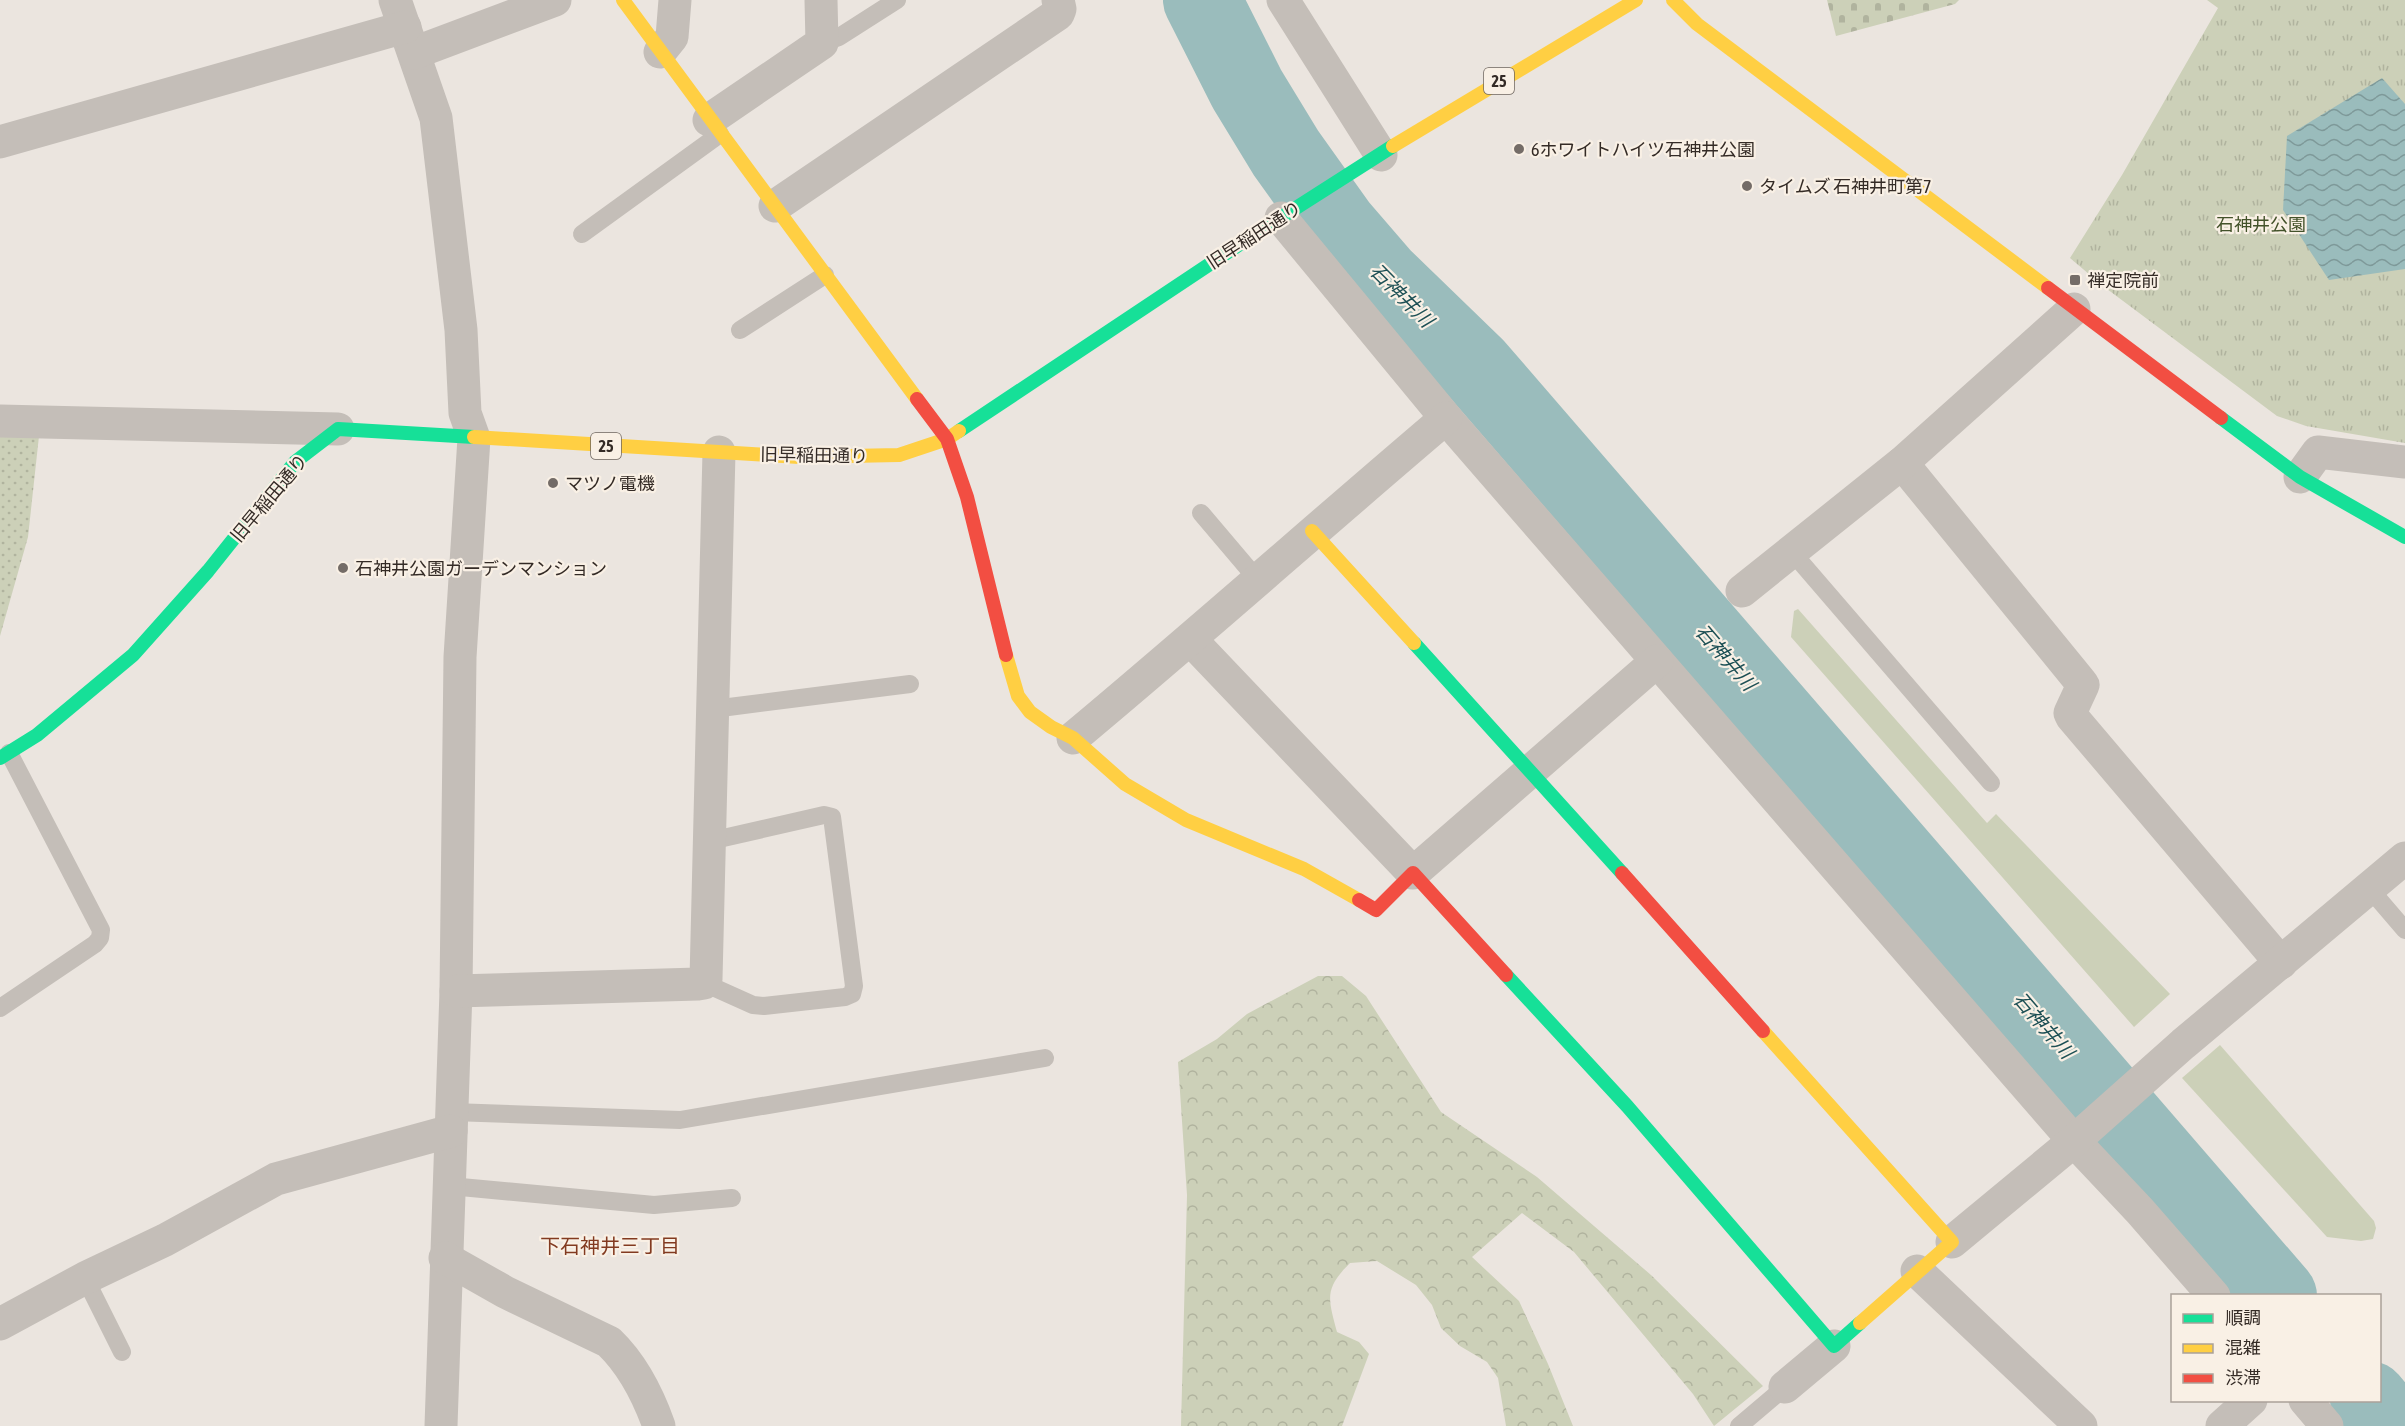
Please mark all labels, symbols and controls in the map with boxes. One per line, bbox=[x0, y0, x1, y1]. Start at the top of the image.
road number: 25 bbox=[1484, 68, 1514, 94]
place label: 6ホワイトハイツ石神井公園 bbox=[1531, 139, 1755, 160]
marker: 6ホワイトハイツ石神井公園 bbox=[1512, 142, 1526, 156]
place label: タイムズ 石神井町第7 bbox=[1759, 176, 1932, 197]
marker: タイムズ 石神井町第7 bbox=[1740, 179, 1754, 193]
street label: 旧早稲田通り bbox=[1203, 197, 1305, 273]
park label: 石神井公園 bbox=[2216, 214, 2306, 235]
water label: 石神井川 bbox=[1366, 259, 1440, 333]
place label: 禅定院前 bbox=[2087, 270, 2159, 291]
marker: 禅定院前 bbox=[2068, 273, 2082, 287]
road number: 25 bbox=[591, 433, 621, 459]
street label: 旧早稲田通り bbox=[760, 444, 868, 466]
street label: 旧早稲田通り bbox=[226, 450, 312, 546]
place label: マツノ電機 bbox=[565, 473, 655, 494]
marker: マツノ電機 bbox=[546, 476, 560, 490]
place label: 石神井公園ガーデンマンション bbox=[355, 558, 607, 579]
marker: 石神井公園ガーデンマンション bbox=[336, 561, 350, 575]
water label: 石神井川 bbox=[1691, 619, 1762, 696]
water label: 石神井川 bbox=[2009, 987, 2080, 1064]
district label: 下石神井三丁目 bbox=[540, 1234, 680, 1257]
legend bbox=[2171, 1294, 2381, 1402]
text: 順調 bbox=[2225, 1307, 2261, 1328]
text: 混雑 bbox=[2225, 1337, 2261, 1358]
text: 渋滞 bbox=[2225, 1367, 2261, 1388]

